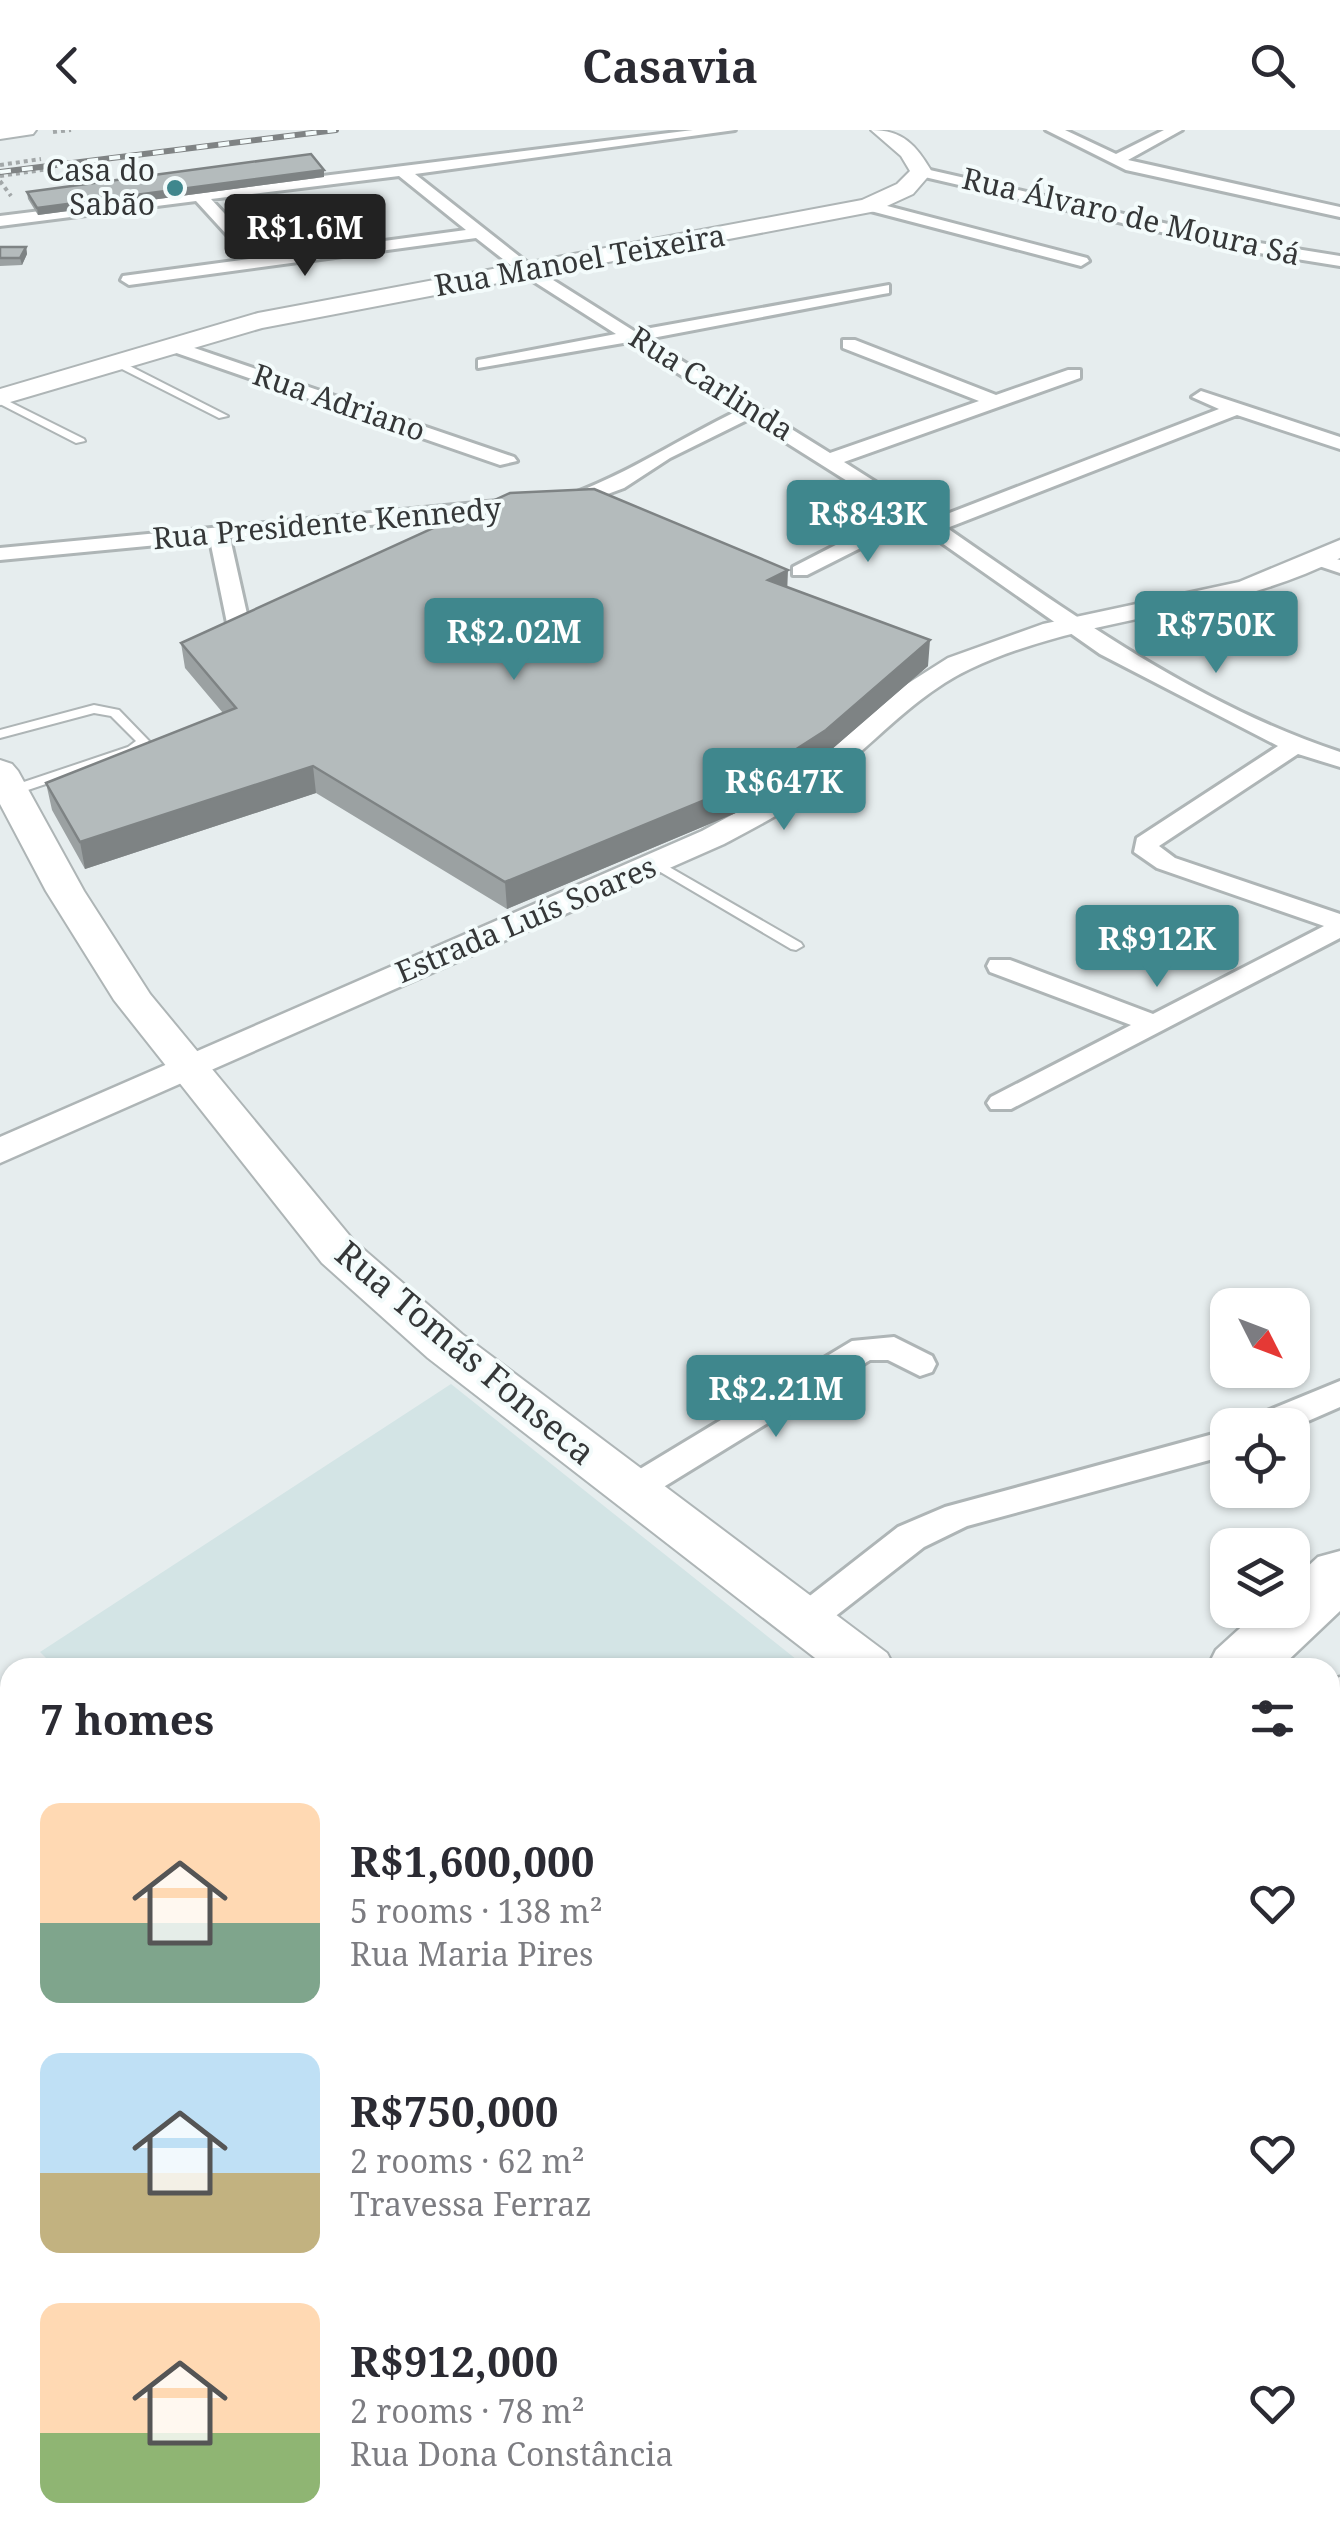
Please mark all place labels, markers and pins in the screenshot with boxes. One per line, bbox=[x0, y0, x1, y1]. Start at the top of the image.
place label: Casa do Sabão bbox=[46, 149, 155, 224]
marker: Casa do Sabão bbox=[164, 177, 186, 199]
pin: R$1.6M bbox=[224, 194, 386, 279]
pin: R$843K bbox=[787, 480, 949, 565]
pin: R$750K bbox=[1135, 591, 1297, 676]
pin: R$2.02M bbox=[422, 598, 606, 683]
pin: R$647K bbox=[703, 748, 865, 833]
pin: R$912K bbox=[1076, 905, 1238, 990]
pin: R$2.21M bbox=[684, 1355, 868, 1440]

